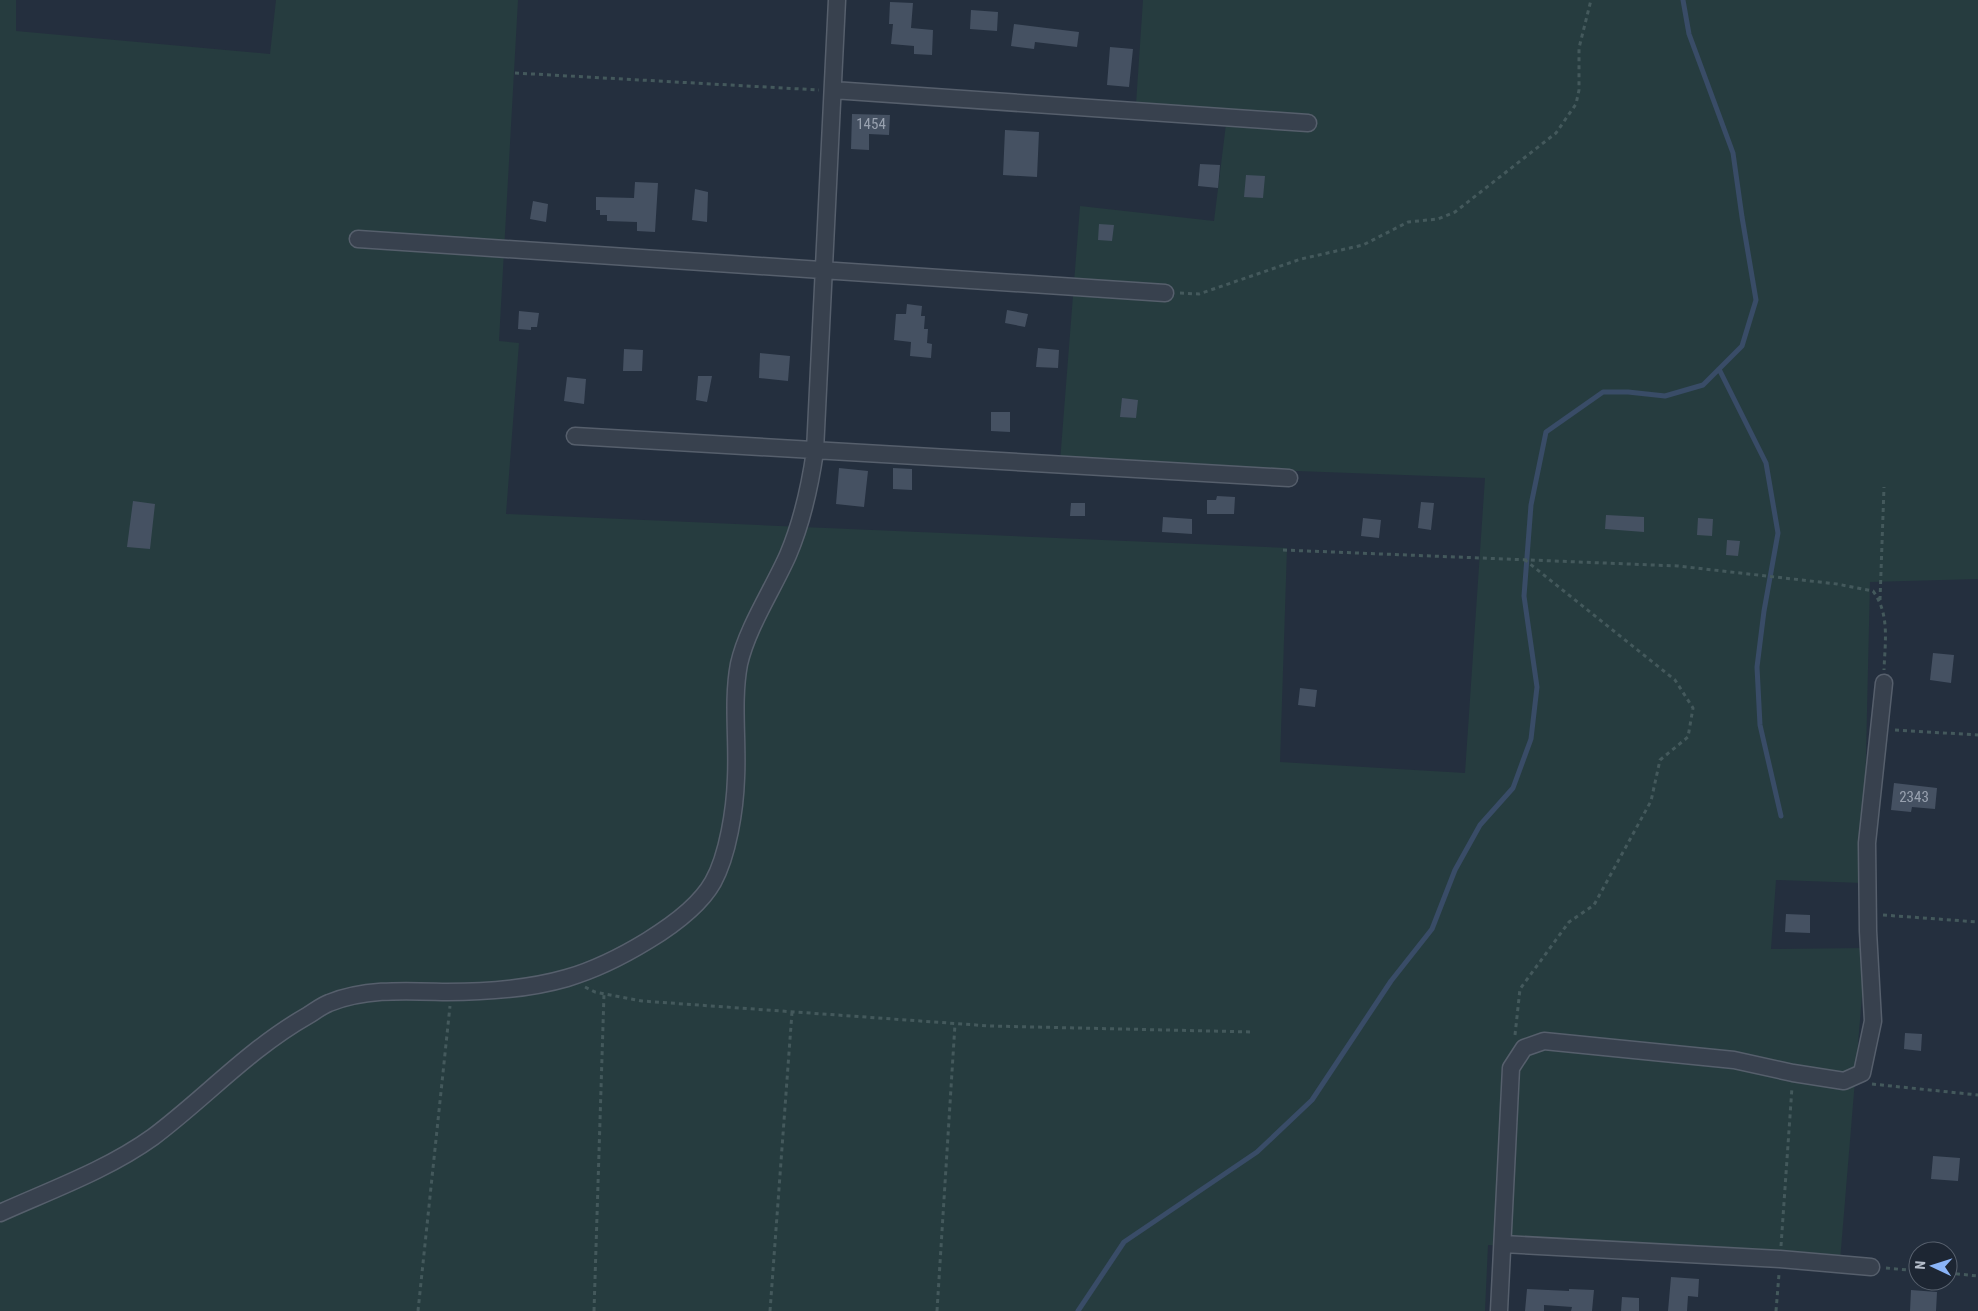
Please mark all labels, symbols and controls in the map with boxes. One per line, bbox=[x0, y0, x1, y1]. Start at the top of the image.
house number: 1454 bbox=[856, 115, 886, 133]
house number: 2343 bbox=[1899, 788, 1929, 806]
north arrow bbox=[1908, 1241, 1958, 1291]
text: N bbox=[1912, 1260, 1928, 1270]

